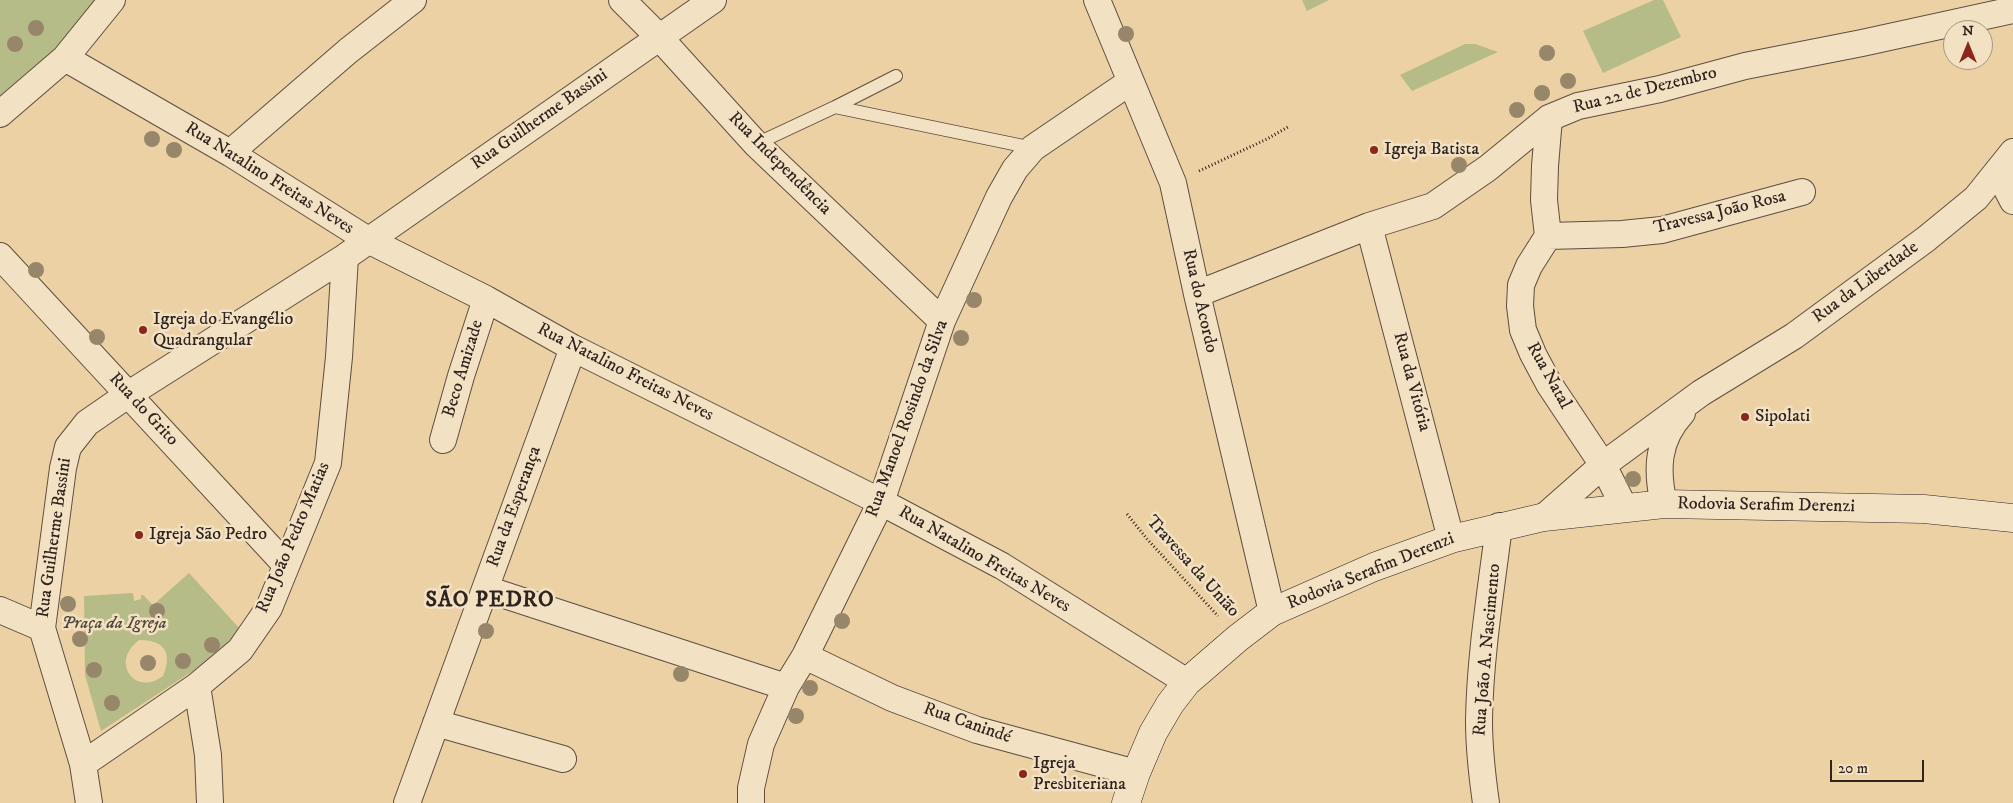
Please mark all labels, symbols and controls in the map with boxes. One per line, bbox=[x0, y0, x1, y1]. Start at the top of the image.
north arrow bbox=[1943, 20, 1993, 70]
text: N bbox=[1962, 22, 1974, 40]
street label: Rua 22 de Dezembro bbox=[1571, 63, 1719, 119]
street label: Rua Guilherme Bassini bbox=[468, 65, 612, 175]
street label: Rua Independência bbox=[723, 108, 835, 220]
street label: Rua Natalino Freitas Neves bbox=[181, 118, 357, 240]
place label: Igreja Batista bbox=[1384, 139, 1479, 161]
marker: Igreja Batista bbox=[1368, 144, 1380, 156]
street label: Travessa João Rosa bbox=[1652, 186, 1788, 240]
street label: Rua da Liberdade bbox=[1809, 237, 1923, 329]
street label: Rua do Acordo bbox=[1177, 247, 1221, 355]
place label: Igreja do Evangélio Quadrangular bbox=[153, 309, 293, 352]
street label: Rua Manoel Rosindo da Silva bbox=[862, 317, 954, 521]
street label: Beco Amizade bbox=[439, 318, 489, 420]
street label: Rua Natalino Freitas Neves bbox=[533, 319, 717, 427]
marker: Igreja do Evangélio Quadrangular bbox=[137, 324, 149, 336]
street label: Rua da Vitória bbox=[1387, 330, 1435, 434]
street label: Rua Natal bbox=[1521, 339, 1575, 413]
street label: Rua do Grito bbox=[104, 369, 182, 451]
place label: Sipolati bbox=[1755, 406, 1810, 428]
marker: Sipolati bbox=[1739, 411, 1751, 423]
street label: Rua da Esperança bbox=[483, 444, 547, 570]
street label: Rua Guilherme Bassini bbox=[33, 457, 77, 619]
street label: Rua João Pedro Matias bbox=[252, 459, 336, 617]
street label: Rodovia Serafim Derenzi bbox=[1677, 494, 1855, 518]
street label: Rua Natalino Freitas Neves bbox=[894, 502, 1074, 618]
street label: Travessa da União bbox=[1141, 512, 1243, 622]
place label: Igreja São Pedro bbox=[149, 524, 267, 546]
marker: Igreja São Pedro bbox=[133, 529, 145, 541]
street label: Rodovia Serafim Derenzi bbox=[1284, 529, 1458, 615]
street label: Rua João A. Nascimento bbox=[1470, 563, 1506, 737]
district label: SÃO PEDRO bbox=[424, 588, 556, 614]
park label: Praça da Igreja bbox=[61, 613, 167, 635]
street label: Rua Canindé bbox=[920, 699, 1014, 749]
scale bar bbox=[1833, 750, 1927, 782]
place label: Igreja Presbiteriana bbox=[1033, 753, 1126, 796]
text: 20 m bbox=[1838, 759, 1868, 778]
marker: Igreja Presbiteriana bbox=[1017, 768, 1029, 780]

